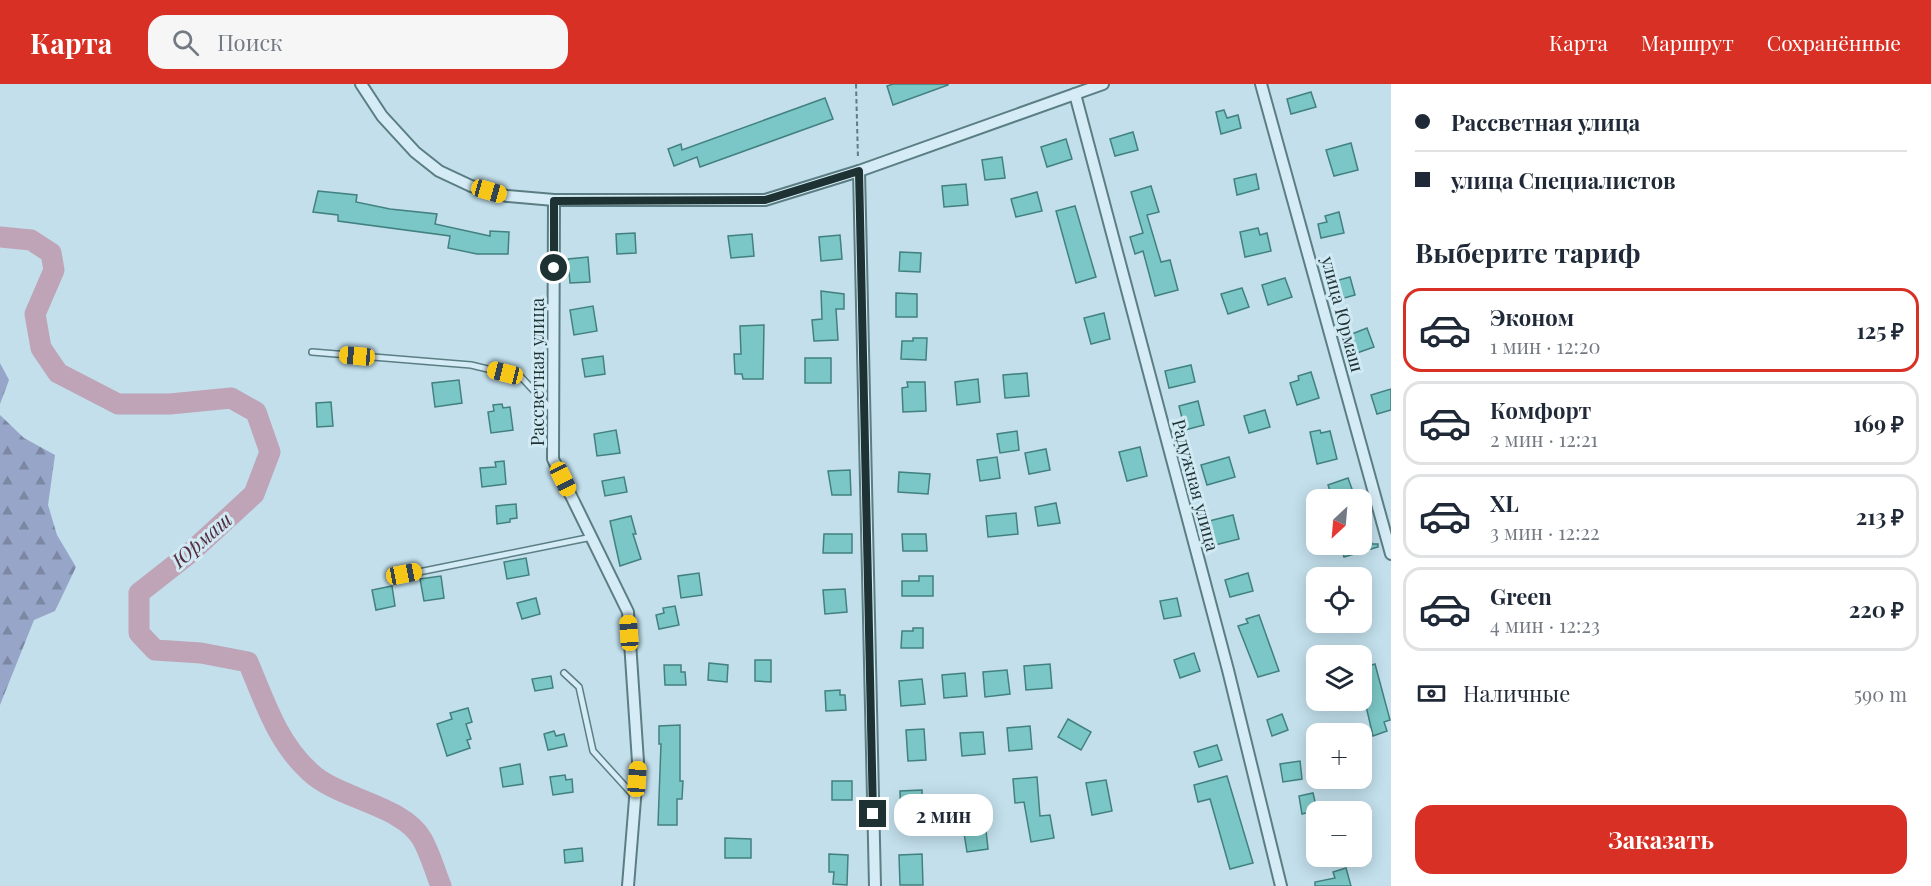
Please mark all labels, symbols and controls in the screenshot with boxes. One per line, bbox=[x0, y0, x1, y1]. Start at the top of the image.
search box bbox=[148, 15, 568, 69]
text: Карта bbox=[30, 24, 112, 61]
icon: search bbox=[169, 26, 202, 59]
text: Поиск bbox=[217, 27, 283, 57]
text: Карта bbox=[1549, 28, 1608, 56]
text: Маршрут bbox=[1641, 28, 1734, 56]
text: Сохранённые bbox=[1767, 28, 1901, 56]
text: Рассветная улица bbox=[1451, 107, 1640, 137]
text: улица Специалистов bbox=[1451, 165, 1676, 195]
car bbox=[469, 177, 509, 205]
text: Выберите тариф bbox=[1415, 234, 1641, 270]
street label: улица Юрмаш bbox=[1316, 253, 1370, 374]
route start bbox=[540, 254, 567, 281]
street label: Рассветная улица bbox=[525, 298, 549, 446]
text: Эконом bbox=[1490, 302, 1574, 332]
icon: car bbox=[1418, 303, 1472, 357]
text: 125 ₽ bbox=[1856, 315, 1904, 345]
text: 1 мин · 12:20 bbox=[1490, 332, 1600, 359]
car bbox=[338, 345, 376, 367]
car bbox=[485, 360, 525, 386]
text: Комфорт bbox=[1490, 395, 1591, 425]
icon: car bbox=[1418, 396, 1472, 450]
text: 169 ₽ bbox=[1853, 408, 1904, 438]
street label: Радужная улица bbox=[1167, 416, 1225, 554]
text: 2 мин · 12:21 bbox=[1490, 425, 1598, 452]
car bbox=[547, 459, 579, 499]
text: XL bbox=[1490, 488, 1519, 518]
north arrow bbox=[1306, 489, 1372, 555]
map controls bbox=[1306, 489, 1372, 867]
icon: car bbox=[1418, 489, 1472, 543]
text: 213 ₽ bbox=[1856, 501, 1904, 531]
water label: Юрмаш bbox=[164, 505, 237, 573]
text: 3 мин · 12:22 bbox=[1490, 518, 1600, 545]
car bbox=[385, 562, 423, 586]
button: locate bbox=[1306, 567, 1372, 633]
text: Green bbox=[1490, 581, 1552, 611]
icon: car bbox=[1418, 582, 1472, 636]
text: 220 ₽ bbox=[1849, 594, 1904, 624]
text: 4 мин · 12:23 bbox=[1490, 611, 1600, 638]
car bbox=[619, 614, 639, 652]
button: layers bbox=[1306, 645, 1372, 711]
icon: cash bbox=[1415, 677, 1448, 710]
text: Наличные bbox=[1463, 678, 1570, 708]
text: 590 m bbox=[1854, 680, 1907, 707]
button: + bbox=[1306, 723, 1372, 789]
car bbox=[627, 760, 647, 798]
callout: 2 мин bbox=[894, 793, 993, 835]
route end bbox=[859, 800, 886, 827]
text: 2 мин bbox=[916, 801, 971, 828]
button: − bbox=[1306, 801, 1372, 867]
button: Заказать bbox=[1415, 805, 1907, 874]

